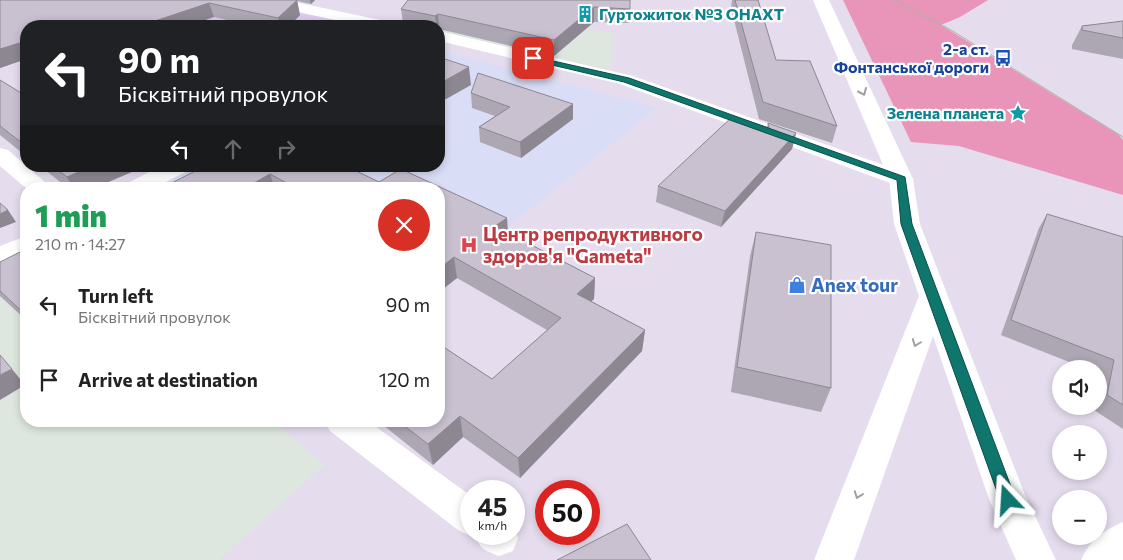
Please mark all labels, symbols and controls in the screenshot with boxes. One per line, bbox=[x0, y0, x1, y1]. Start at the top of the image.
building icon: Гуртожиток №3 ОНАХТ bbox=[575, 4, 595, 24]
place label: Гуртожиток №3 ОНАХТ bbox=[599, 4, 784, 23]
text: 90 m bbox=[118, 37, 200, 80]
pin bbox=[512, 37, 554, 79]
place label: 2-а ст. Фонтанської дороги bbox=[834, 39, 989, 76]
icon: left bbox=[35, 40, 100, 105]
icon: arrive bbox=[519, 44, 547, 72]
bus stop icon: 2-а ст. Фонтанської дороги bbox=[993, 48, 1013, 68]
text: Бісквітний провулок bbox=[118, 80, 328, 107]
one-way arrow bbox=[856, 87, 867, 96]
place label: Зелена планета bbox=[887, 103, 1004, 122]
place icon: Зелена планета bbox=[1008, 103, 1028, 123]
icon: left bbox=[166, 135, 194, 163]
icon: ahead bbox=[219, 135, 247, 163]
icon: right bbox=[272, 135, 300, 163]
text: 1 min bbox=[35, 196, 107, 233]
button: close bbox=[378, 199, 430, 251]
place label: Центр репродуктивного здоров'я "Gameta" bbox=[483, 222, 703, 267]
text: 210 m · 14:27 bbox=[35, 234, 126, 253]
hospital icon: Центр репродуктивного здоров'я "Gameta" bbox=[459, 235, 479, 255]
place label: Anex tour bbox=[811, 273, 898, 296]
shop icon: Anex tour bbox=[787, 275, 807, 295]
text: Turn left bbox=[78, 284, 153, 307]
icon: left bbox=[35, 291, 63, 319]
text: 90 m bbox=[386, 293, 430, 316]
text: Бісквітний провулок bbox=[78, 307, 231, 326]
one-way arrow bbox=[912, 338, 922, 347]
map controls bbox=[1052, 360, 1107, 545]
button: sound bbox=[1052, 360, 1107, 415]
icon: arrive bbox=[35, 366, 63, 394]
text: Arrive at destination bbox=[78, 368, 258, 391]
text: 120 m bbox=[379, 368, 430, 391]
button: + bbox=[1052, 425, 1107, 480]
position arrow bbox=[981, 473, 1033, 525]
speed limit sign: 50 bbox=[535, 480, 600, 545]
one-way arrow bbox=[854, 490, 865, 499]
button: − bbox=[1052, 490, 1107, 545]
text: 45 bbox=[478, 491, 507, 521]
text: km/h bbox=[478, 518, 507, 532]

